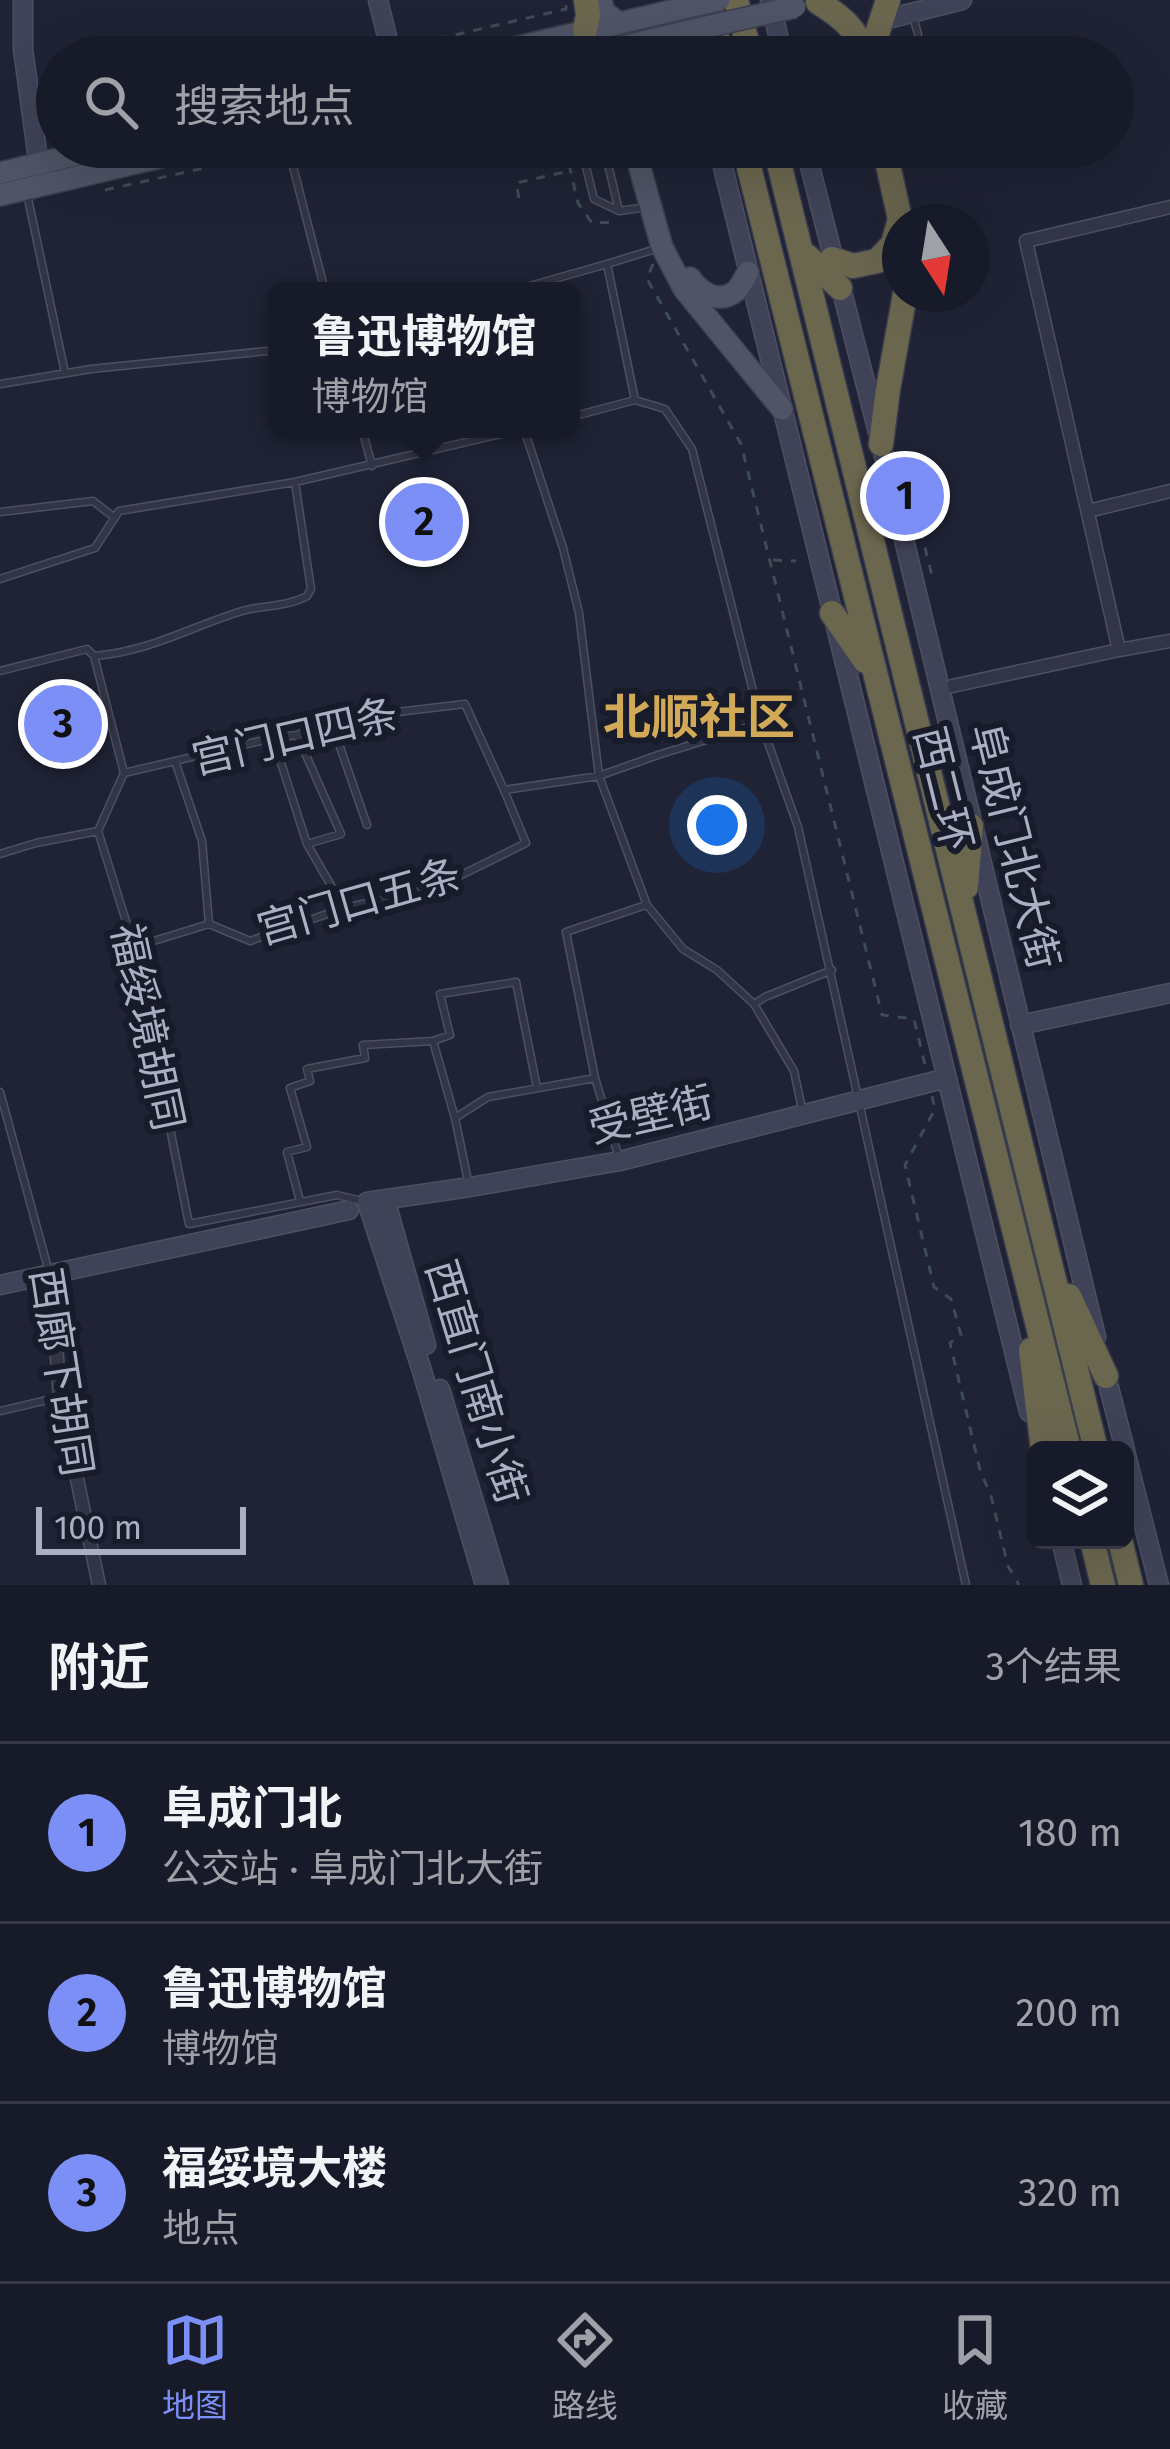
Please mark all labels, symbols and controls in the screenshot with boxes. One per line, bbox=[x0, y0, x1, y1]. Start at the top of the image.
search box bbox=[36, 36, 1134, 168]
icon: search bbox=[78, 69, 144, 135]
text: 搜索地点 bbox=[174, 80, 354, 134]
north arrow bbox=[882, 204, 990, 312]
popup bbox=[268, 282, 580, 438]
text: 鲁迅博物馆 bbox=[311, 310, 537, 364]
text: 博物馆 bbox=[311, 374, 429, 420]
pin: 1 bbox=[866, 451, 944, 541]
pin: 2 bbox=[385, 477, 463, 567]
pin: 3 bbox=[24, 679, 102, 769]
street label: 宫门口四条 bbox=[187, 689, 403, 785]
district label: 北顺社区 bbox=[603, 689, 795, 747]
street label: 阜成门北大街 bbox=[959, 718, 1069, 974]
street label: 西二环 bbox=[903, 722, 983, 856]
your location bbox=[687, 795, 747, 855]
street label: 宫门口五条 bbox=[251, 849, 467, 955]
street label: 福绥境胡同 bbox=[101, 919, 193, 1135]
street label: 受壁街 bbox=[584, 1076, 718, 1154]
street label: 西直门南小街 bbox=[415, 1254, 537, 1510]
street label: 西廊下胡同 bbox=[20, 1264, 102, 1480]
map controls bbox=[1026, 1441, 1134, 1549]
button: layers bbox=[1026, 1441, 1134, 1549]
scale bar bbox=[36, 1501, 246, 1554]
text: 100 m bbox=[54, 1508, 142, 1548]
text: 附近 bbox=[48, 1637, 150, 1699]
text: 3个结果 bbox=[986, 1644, 1122, 1690]
text: 阜成门北 bbox=[162, 1782, 342, 1836]
text: 1 bbox=[78, 1810, 96, 1856]
text: 180 m bbox=[1018, 1810, 1122, 1856]
text: 公交站 · 阜成门北大街 bbox=[162, 1846, 543, 1892]
text: 鲁迅博物馆 bbox=[162, 1962, 387, 2016]
text: 2 bbox=[77, 1990, 97, 2036]
text: 200 m bbox=[1015, 1990, 1122, 2036]
text: 博物馆 bbox=[162, 2026, 279, 2072]
text: 福绥境大楼 bbox=[162, 2142, 387, 2196]
text: 3 bbox=[77, 2170, 97, 2216]
text: 320 m bbox=[1018, 2170, 1122, 2216]
text: 地点 bbox=[162, 2206, 240, 2252]
tab: 地图 bbox=[162, 2307, 228, 2427]
tab: 路线 bbox=[552, 2307, 618, 2427]
tab: 收藏 bbox=[942, 2307, 1008, 2427]

